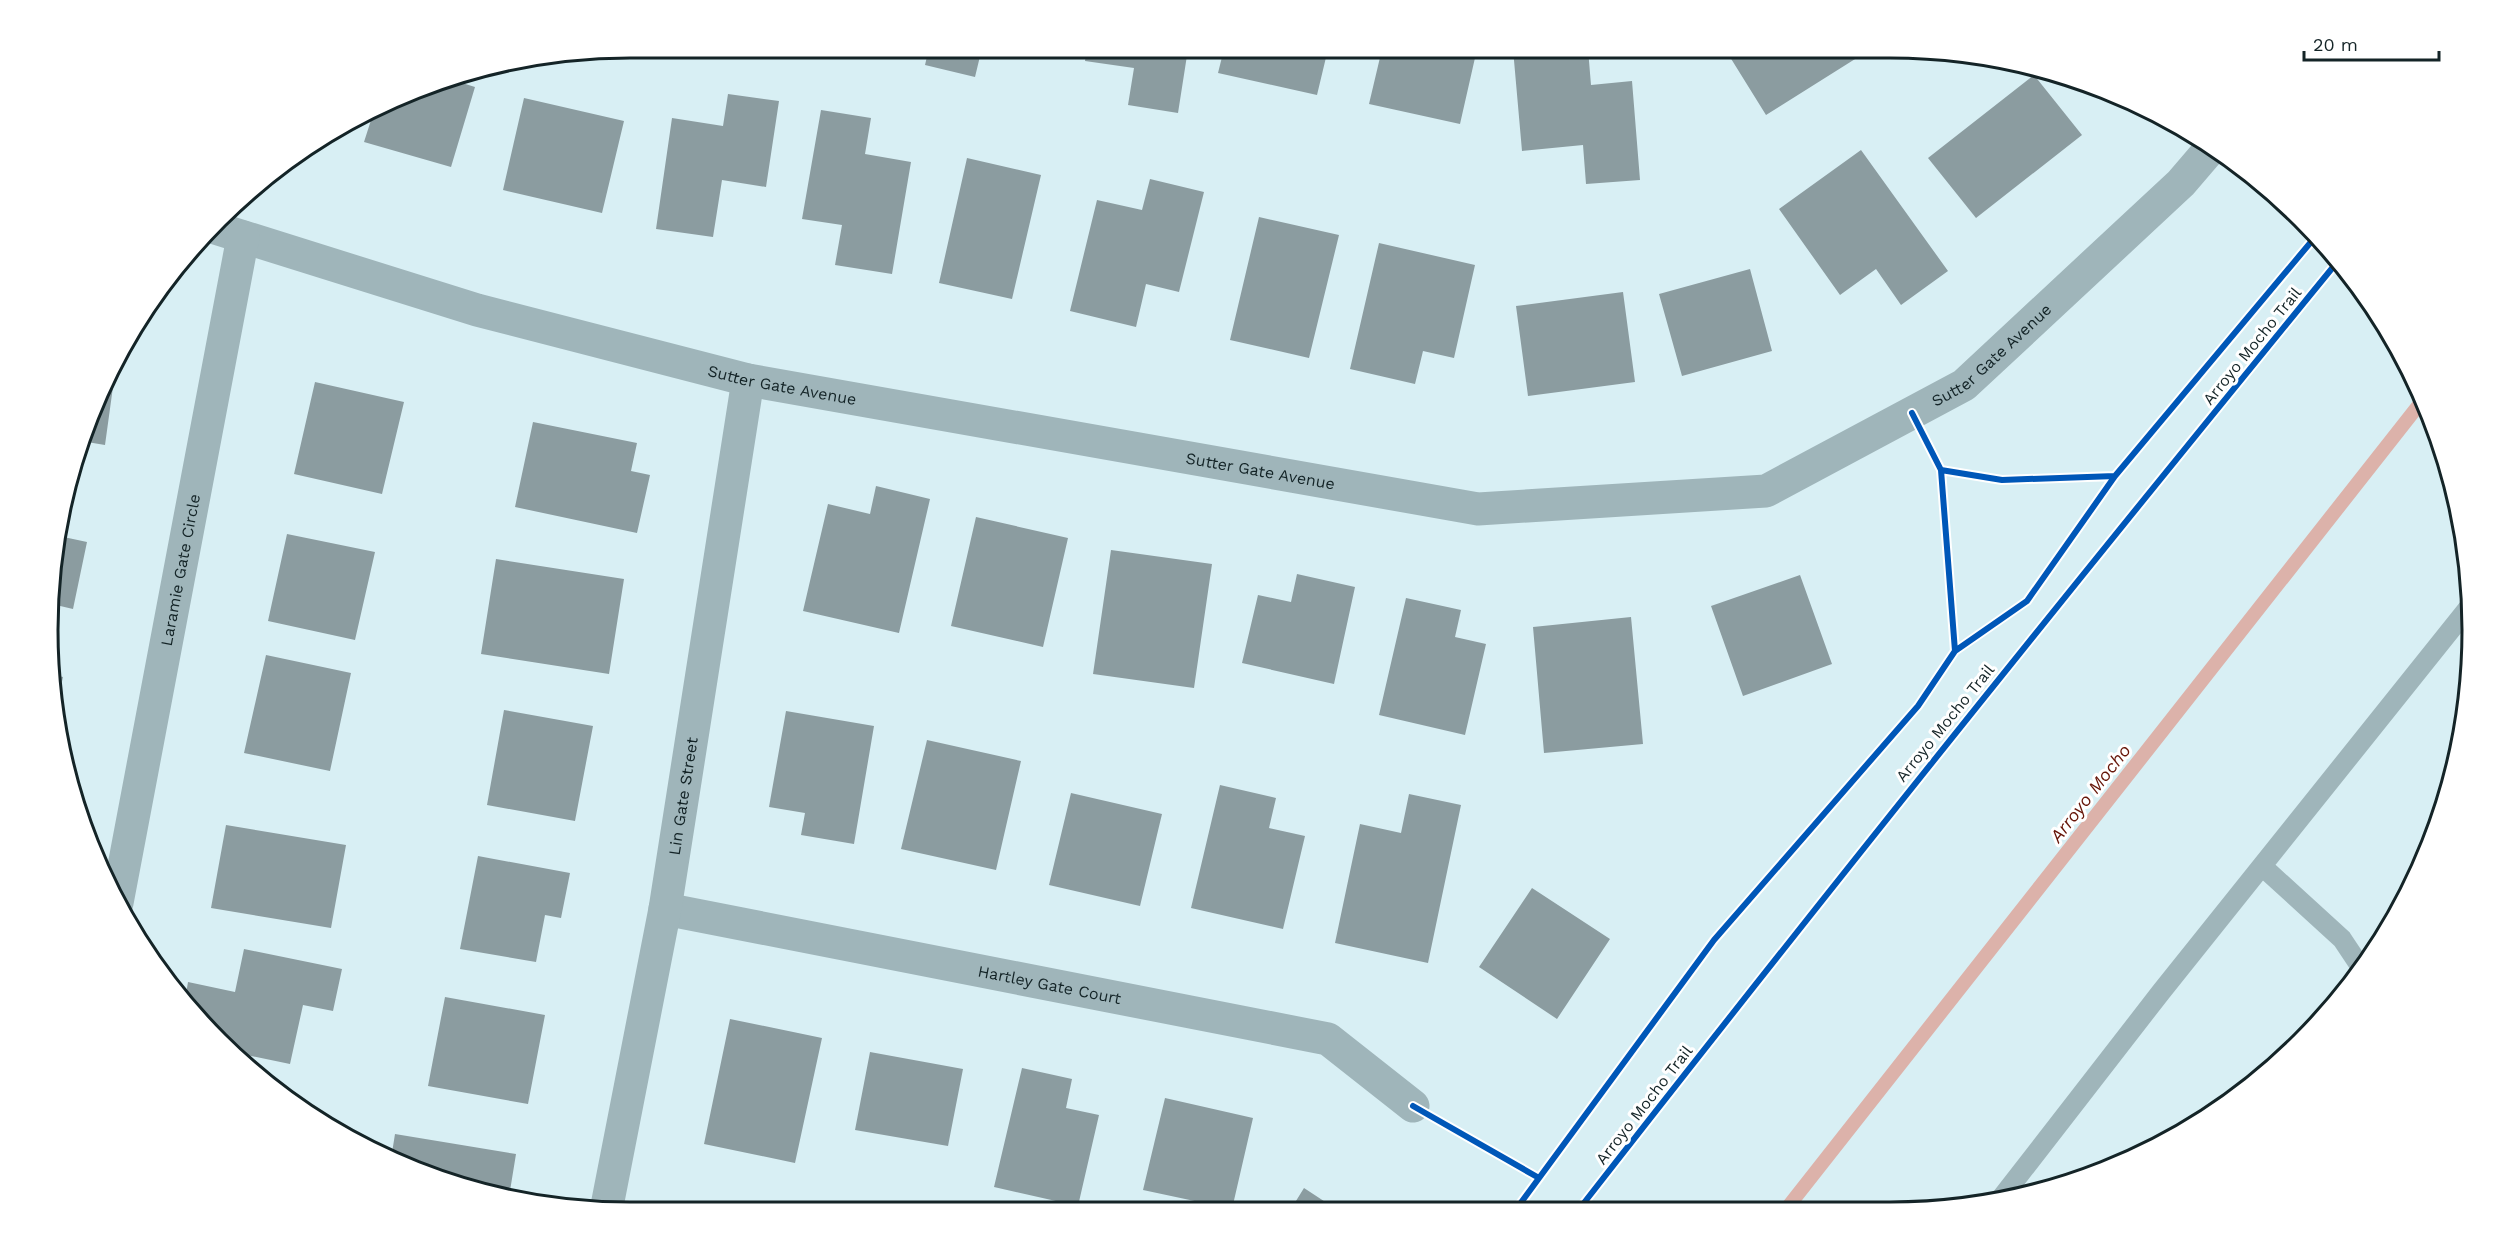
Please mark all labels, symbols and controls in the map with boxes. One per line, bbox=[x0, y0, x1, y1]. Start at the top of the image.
scale bar bbox=[2304, 24, 2439, 62]
text: 20 m bbox=[2313, 34, 2358, 55]
street label: Arroyo Mocho Trail bbox=[2199, 283, 2305, 409]
street label: Sutter Gate Avenue bbox=[1928, 299, 2055, 410]
street label: Sutter Gate Avenue bbox=[706, 361, 858, 408]
street label: Sutter Gate Avenue bbox=[1184, 448, 1337, 493]
street label: Laramie Gate Circle bbox=[156, 492, 204, 648]
street label: Arroyo Mocho Trail bbox=[1892, 660, 1998, 786]
street label: Lin Gate Street bbox=[664, 735, 701, 856]
water label: Arroyo Mocho bbox=[2045, 740, 2135, 847]
street label: Hartley Gate Court bbox=[976, 961, 1123, 1008]
street label: Arroyo Mocho Trail bbox=[1592, 1042, 1696, 1168]

